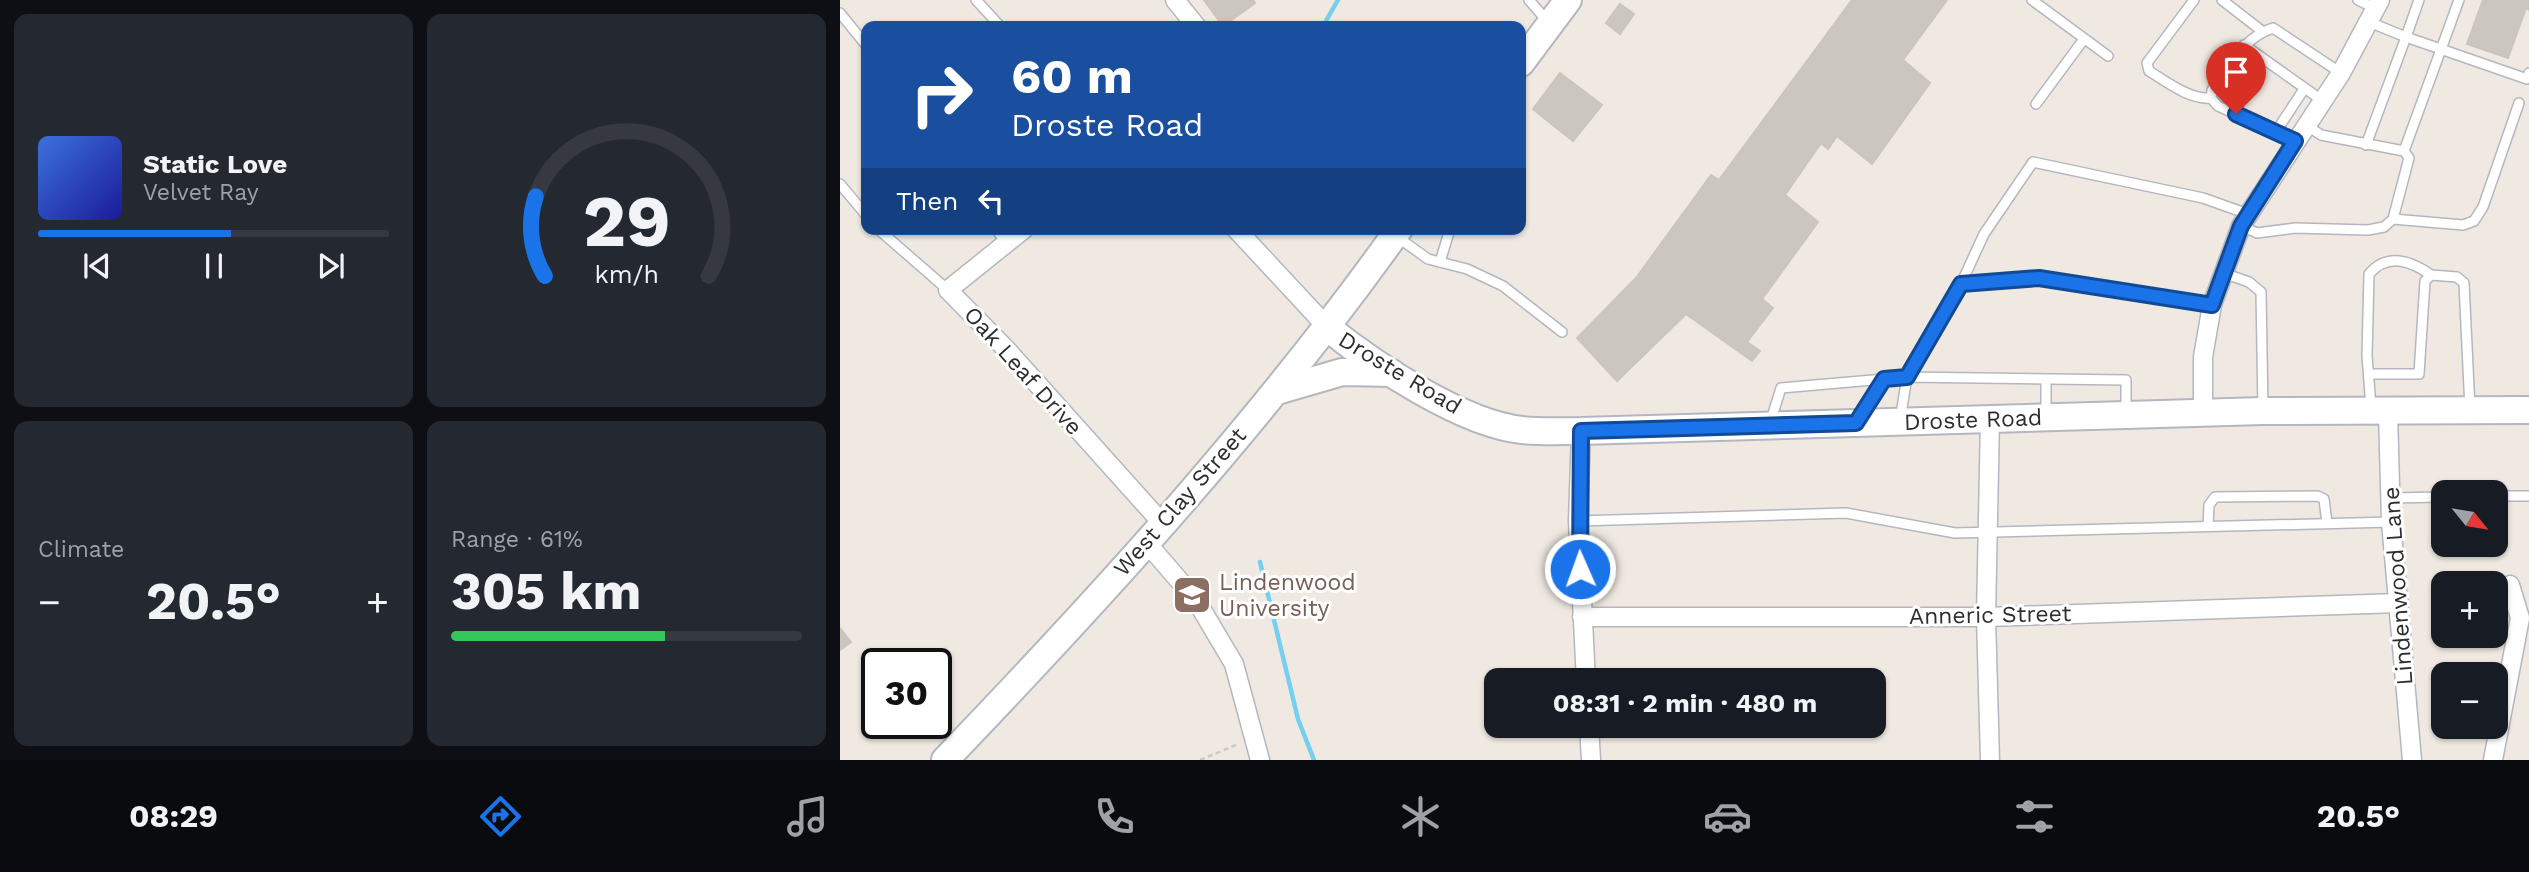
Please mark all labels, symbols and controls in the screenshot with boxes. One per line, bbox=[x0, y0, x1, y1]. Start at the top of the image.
pin bbox=[2206, 42, 2266, 114]
text: 60 m bbox=[1011, 47, 1133, 105]
icon: right bbox=[896, 49, 987, 140]
icon: arrive bbox=[2217, 53, 2255, 91]
text: Droste Road bbox=[1011, 106, 1203, 144]
text: Static Love bbox=[143, 149, 287, 179]
text: Velvet Ray bbox=[143, 179, 259, 206]
text: 29 bbox=[582, 179, 671, 265]
icon: left bbox=[972, 182, 1010, 220]
text: Then bbox=[896, 186, 958, 216]
icon: previous bbox=[78, 247, 116, 285]
icon: pause bbox=[195, 247, 233, 285]
icon: next bbox=[312, 247, 350, 285]
text: km/h bbox=[594, 260, 659, 289]
street label: Oak Leaf Drive bbox=[958, 301, 1088, 441]
street label: Droste Road bbox=[1334, 326, 1466, 420]
street label: Droste Road bbox=[1903, 404, 2043, 436]
street label: West Clay Street bbox=[1108, 422, 1252, 582]
north arrow bbox=[2431, 480, 2508, 556]
map controls bbox=[2431, 480, 2508, 739]
street label: Lindenwood Lane bbox=[2378, 486, 2418, 686]
text: Range · 61% bbox=[451, 526, 583, 553]
position arrow bbox=[1543, 532, 1617, 606]
text: Climate bbox=[38, 536, 124, 563]
text: 305 km bbox=[451, 561, 641, 622]
place label: Lindenwood University bbox=[1219, 569, 1356, 622]
text: 20.5° bbox=[146, 571, 281, 632]
button: + bbox=[2431, 571, 2508, 648]
school or university icon: Lindenwood University bbox=[1171, 574, 1213, 616]
text: − bbox=[38, 580, 61, 624]
text: + bbox=[366, 580, 389, 624]
street label: Anneric Street bbox=[1909, 600, 2072, 630]
speed limit sign: 30 bbox=[861, 648, 952, 739]
button: − bbox=[2431, 662, 2508, 739]
text: 08:31 · 2 min · 480 m bbox=[1553, 688, 1817, 718]
icon: directions bbox=[476, 792, 525, 841]
icon: music bbox=[783, 792, 832, 841]
icon: phone bbox=[1090, 792, 1139, 841]
icon: climate bbox=[1396, 792, 1445, 841]
icon: car bbox=[1703, 792, 1752, 841]
icon: filters bbox=[2010, 792, 2059, 841]
text: 08:29 bbox=[129, 797, 218, 835]
text: 20.5° bbox=[2317, 797, 2400, 835]

